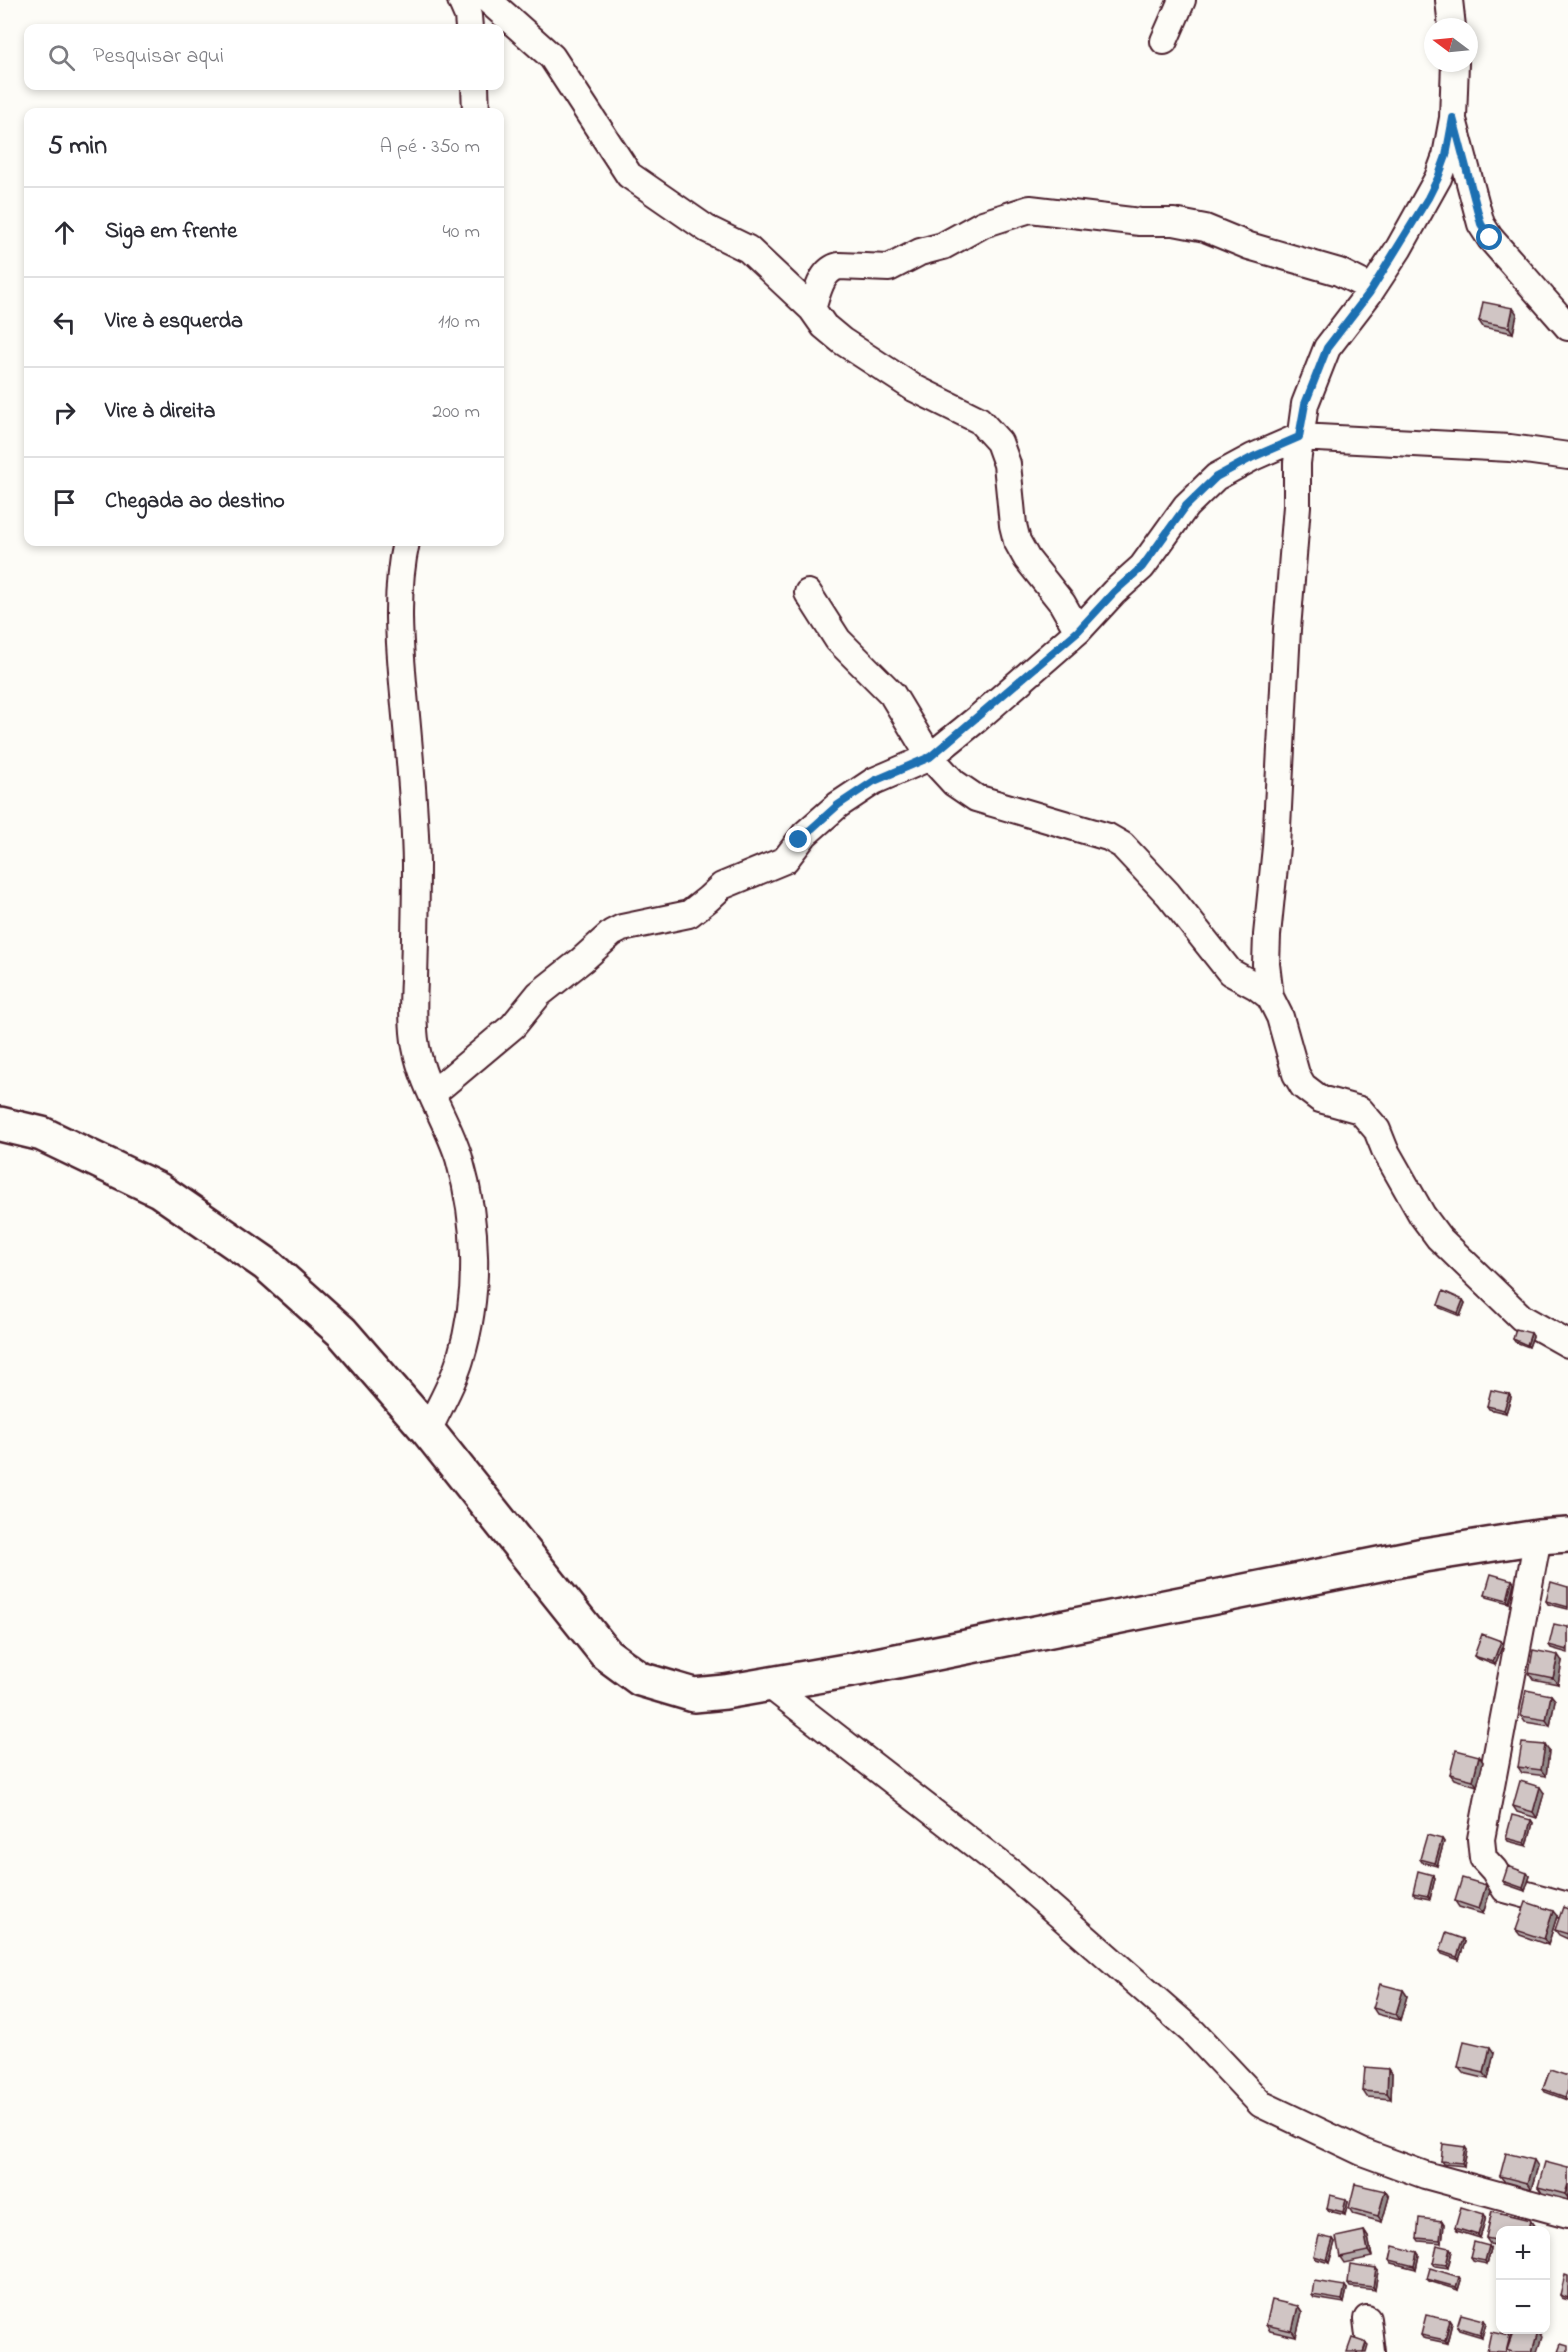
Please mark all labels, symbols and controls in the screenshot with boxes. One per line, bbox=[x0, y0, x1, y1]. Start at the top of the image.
north arrow bbox=[1424, 18, 1478, 72]
search box bbox=[24, 24, 504, 90]
icon: search bbox=[45, 41, 78, 74]
text: Pesquisar aqui bbox=[93, 41, 224, 73]
text: 5 min bbox=[48, 128, 107, 166]
text: A pé · 350 m bbox=[380, 133, 480, 162]
icon: ahead bbox=[48, 216, 81, 249]
text: Siga em frente bbox=[105, 216, 237, 248]
text: 40 m bbox=[443, 218, 480, 247]
route start bbox=[1476, 224, 1502, 250]
icon: left bbox=[48, 306, 81, 339]
text: Vire à esquerda bbox=[105, 306, 243, 338]
text: 110 m bbox=[438, 308, 480, 337]
icon: right bbox=[48, 396, 81, 429]
text: Vire à direita bbox=[105, 396, 215, 428]
text: 200 m bbox=[432, 398, 480, 427]
icon: arrive bbox=[48, 486, 81, 519]
text: Chegada ao destino bbox=[105, 486, 285, 518]
route end bbox=[785, 826, 811, 852]
map controls bbox=[1496, 2226, 1550, 2334]
button: + bbox=[1496, 2226, 1550, 2280]
button: − bbox=[1496, 2280, 1550, 2334]

